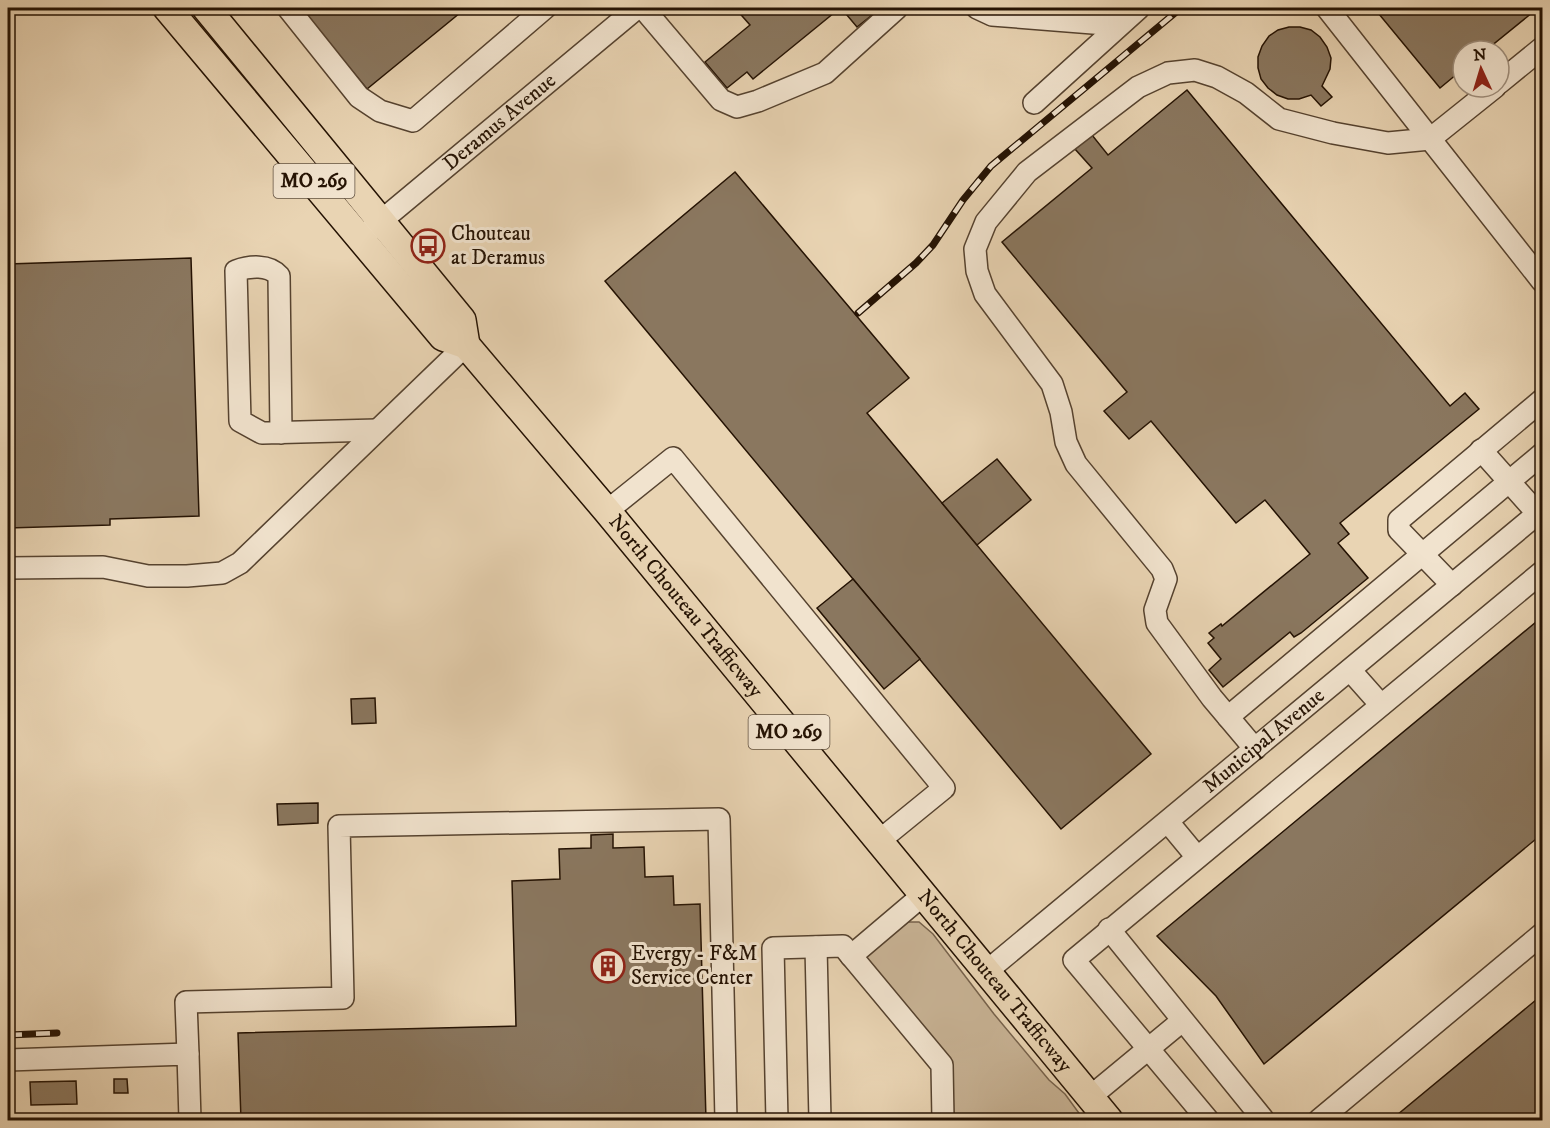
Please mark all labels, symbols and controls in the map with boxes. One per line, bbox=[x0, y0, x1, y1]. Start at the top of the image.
north arrow bbox=[1451, 39, 1511, 99]
text: N bbox=[1473, 45, 1487, 65]
street label: Deramus Avenue bbox=[438, 68, 562, 177]
road number: MO 269 bbox=[274, 164, 354, 198]
place label: Chouteau at Deramus bbox=[451, 221, 545, 271]
bus stop icon: Chouteau at Deramus bbox=[410, 228, 446, 264]
street label: North Chouteau Trafficway bbox=[602, 509, 769, 704]
street label: Municipal Avenue bbox=[1198, 683, 1330, 799]
road number: MO 269 bbox=[748, 715, 830, 749]
street label: North Chouteau Trafficway bbox=[912, 884, 1078, 1079]
place label: Evergy - F&M Service Center bbox=[631, 941, 757, 991]
building icon: Evergy - F&M Service Center bbox=[590, 948, 626, 984]

